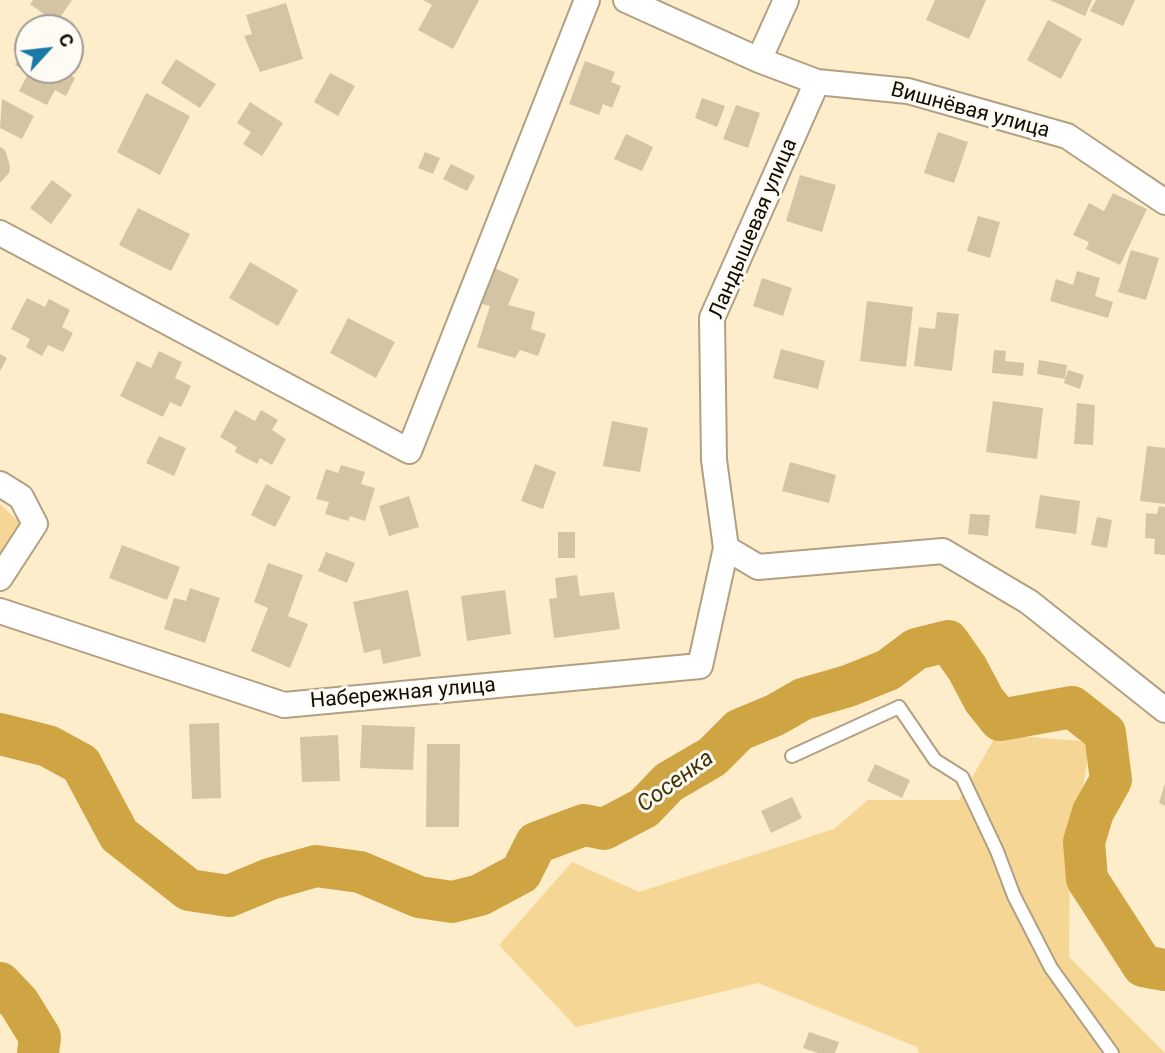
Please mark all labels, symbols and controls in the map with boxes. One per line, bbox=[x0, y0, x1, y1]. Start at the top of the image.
north arrow bbox=[14, 14, 84, 84]
text: С bbox=[53, 29, 79, 51]
street label: Вишнёвая улица bbox=[888, 78, 1052, 144]
street label: Ландышевая улица bbox=[705, 135, 803, 323]
street label: Набережная улица bbox=[309, 673, 497, 715]
water label: Сосенка bbox=[632, 745, 720, 819]

